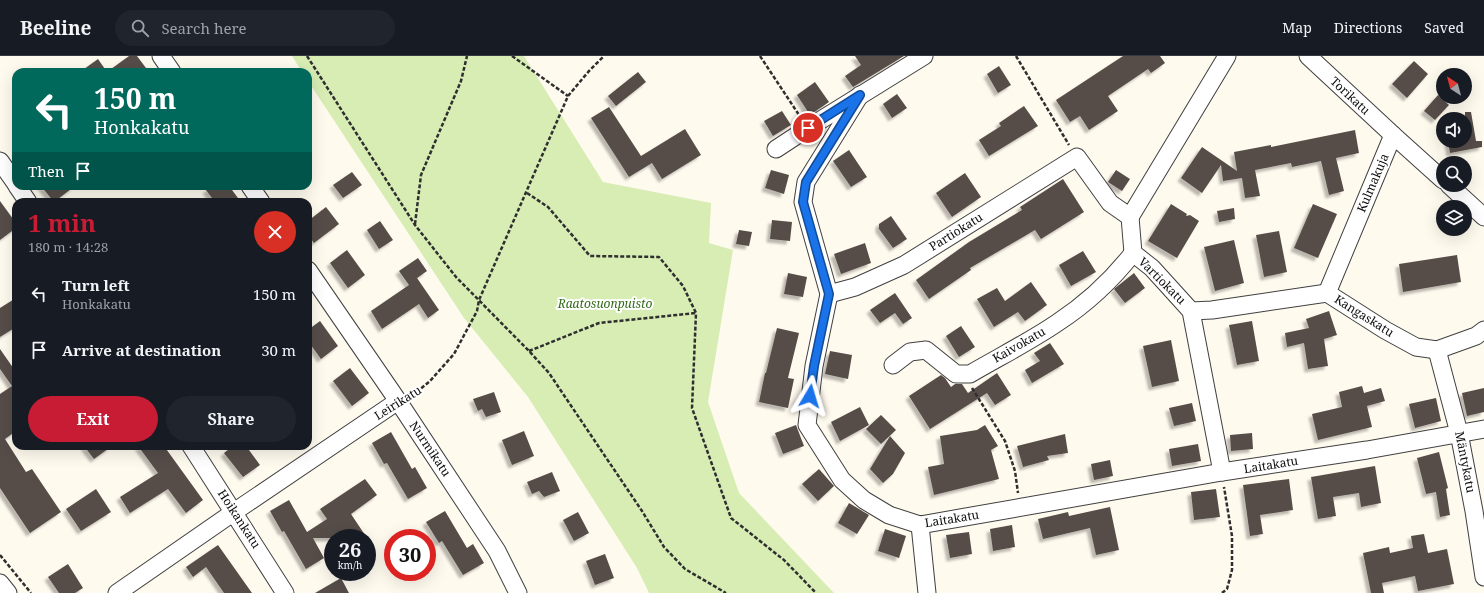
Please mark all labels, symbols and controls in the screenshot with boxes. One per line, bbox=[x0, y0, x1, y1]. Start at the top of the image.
search box bbox=[115, 10, 395, 46]
text: Beeline bbox=[20, 15, 91, 41]
icon: search bbox=[129, 17, 151, 39]
text: Search here bbox=[161, 18, 247, 38]
text: Map bbox=[1282, 18, 1312, 37]
text: Directions bbox=[1334, 18, 1402, 37]
text: Saved bbox=[1424, 18, 1464, 37]
north arrow bbox=[1436, 68, 1472, 104]
map controls bbox=[1436, 68, 1472, 236]
street label: Torikatu bbox=[1327, 73, 1374, 119]
text: 150 m bbox=[94, 79, 176, 117]
icon: left bbox=[28, 84, 80, 136]
pin bbox=[791, 111, 825, 145]
button: sound bbox=[1436, 112, 1472, 148]
text: Honkakatu bbox=[94, 115, 189, 139]
icon: arrive bbox=[797, 117, 819, 139]
street label: Kulmakuja bbox=[1352, 150, 1393, 215]
button: search bbox=[1436, 156, 1472, 192]
icon: arrive bbox=[72, 160, 94, 182]
text: Then bbox=[28, 161, 64, 181]
button: layers bbox=[1436, 200, 1472, 236]
text: 1 min bbox=[28, 206, 96, 239]
street label: Partiokatu bbox=[926, 208, 986, 255]
button: close bbox=[254, 211, 296, 253]
text: 180 m · 14:28 bbox=[28, 238, 108, 256]
street label: Vartiokatu bbox=[1135, 253, 1190, 308]
text: Turn left bbox=[62, 275, 130, 295]
icon: left bbox=[28, 283, 50, 305]
text: 150 m bbox=[253, 284, 296, 304]
street label: Kangaskatu bbox=[1331, 291, 1398, 341]
text: Honkakatu bbox=[62, 295, 131, 313]
park label: Raatosuonpuisto bbox=[557, 295, 652, 312]
street label: Kaivokatu bbox=[989, 322, 1049, 367]
icon: arrive bbox=[28, 339, 50, 361]
text: Arrive at destination bbox=[62, 340, 221, 360]
text: 30 m bbox=[261, 340, 296, 360]
position arrow bbox=[789, 375, 831, 417]
street label: Leirikatu bbox=[371, 381, 425, 424]
button: Exit bbox=[28, 396, 158, 442]
button: Share bbox=[166, 396, 296, 442]
street label: Nurmikatu bbox=[406, 418, 455, 480]
street label: Mäntykatu bbox=[1451, 430, 1480, 495]
street label: Laitakatu bbox=[1243, 452, 1300, 477]
street label: Hoikankatu bbox=[214, 486, 265, 552]
street label: Laitakatu bbox=[924, 506, 981, 531]
speed limit sign: 30 bbox=[384, 529, 436, 581]
text: 26 bbox=[339, 536, 361, 563]
text: km/h bbox=[338, 558, 362, 572]

